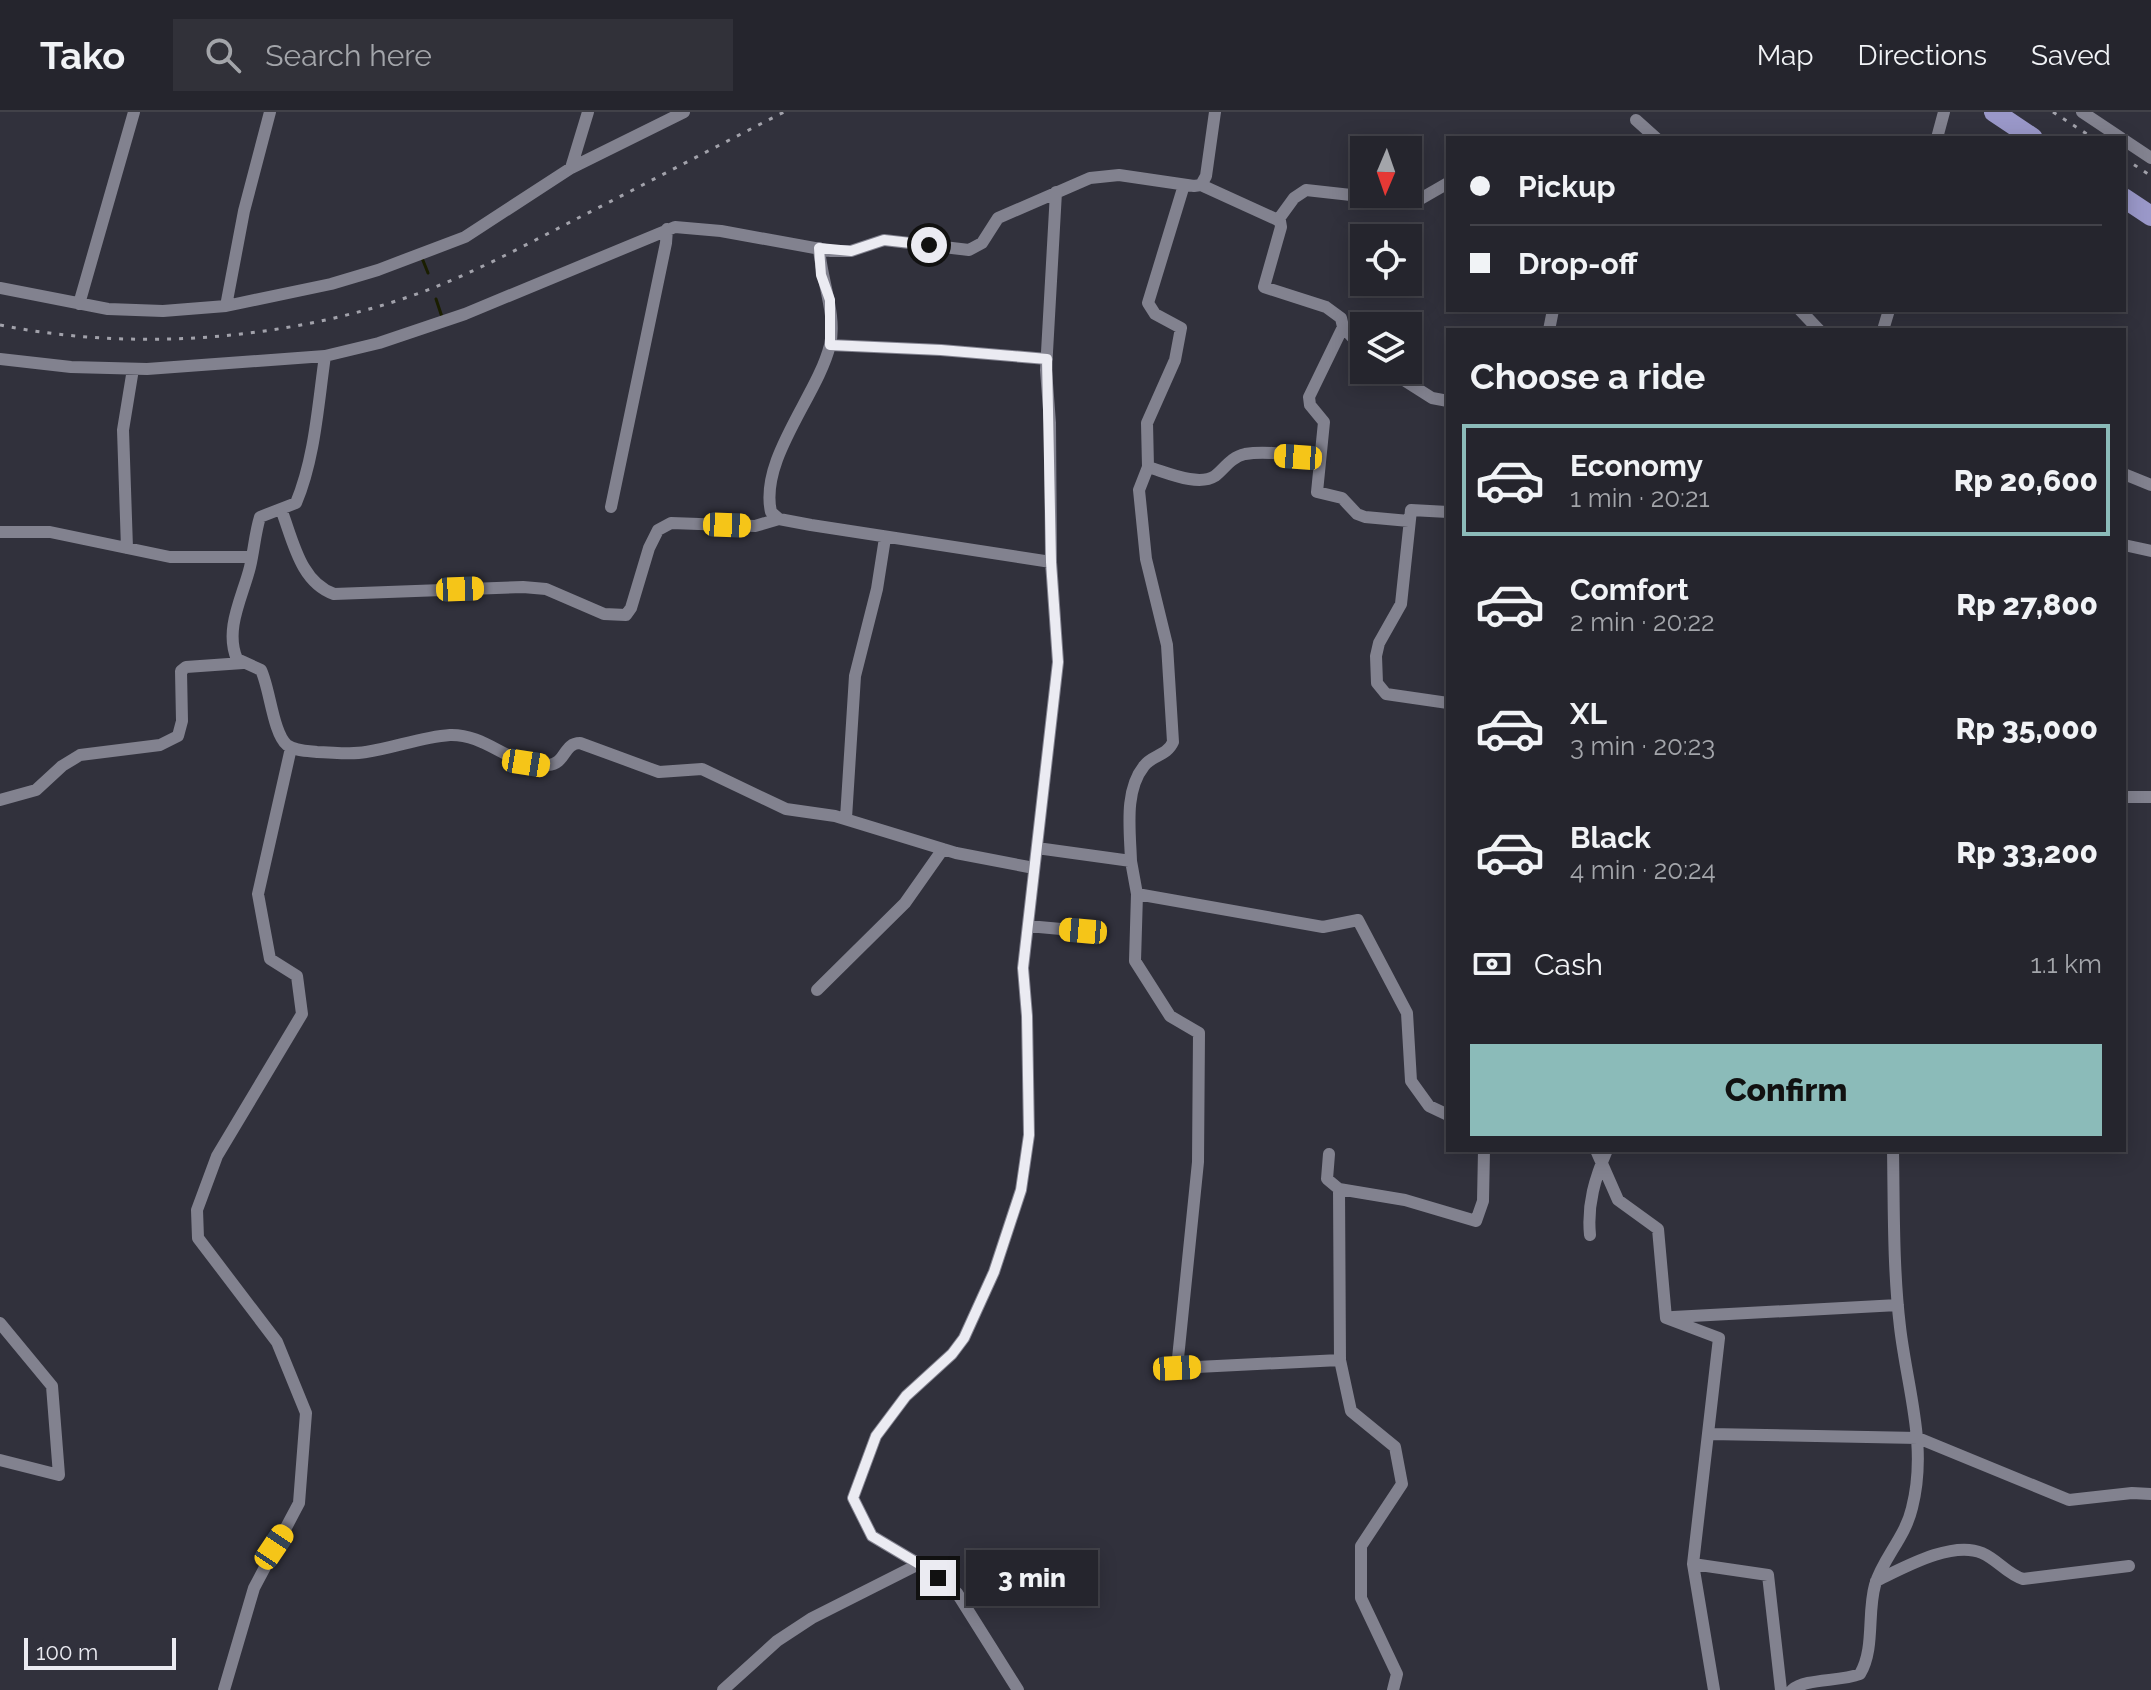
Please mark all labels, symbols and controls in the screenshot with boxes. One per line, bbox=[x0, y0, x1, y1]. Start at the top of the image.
search box bbox=[173, 19, 733, 91]
text: Tako bbox=[40, 33, 125, 78]
icon: search bbox=[201, 33, 245, 77]
text: Search here bbox=[265, 38, 432, 73]
text: Map bbox=[1757, 39, 1814, 72]
text: Directions bbox=[1858, 39, 1987, 72]
text: Saved bbox=[2031, 39, 2111, 72]
north arrow bbox=[1350, 136, 1422, 208]
map controls bbox=[1350, 136, 1422, 384]
text: Pickup bbox=[1518, 169, 1616, 204]
button: locate bbox=[1350, 224, 1422, 296]
route start bbox=[911, 227, 947, 263]
text: Drop-off bbox=[1518, 246, 1638, 281]
button: layers bbox=[1350, 312, 1422, 384]
text: Choose a ride bbox=[1470, 355, 1705, 397]
car bbox=[1273, 443, 1323, 471]
icon: car bbox=[1474, 444, 1546, 516]
text: Economy bbox=[1570, 448, 1703, 483]
text: Rp 20,600 bbox=[1954, 463, 2098, 498]
text: 1 min · 20:21 bbox=[1570, 483, 1710, 513]
car bbox=[703, 512, 751, 538]
icon: car bbox=[1474, 568, 1546, 640]
text: Comfort bbox=[1570, 572, 1689, 607]
car bbox=[436, 576, 484, 602]
text: Rp 27,800 bbox=[1956, 587, 2098, 622]
text: 2 min · 20:22 bbox=[1570, 607, 1715, 637]
icon: car bbox=[1474, 692, 1546, 764]
text: XL bbox=[1570, 696, 1607, 731]
text: Rp 35,000 bbox=[1956, 711, 2098, 746]
text: 3 min · 20:23 bbox=[1570, 731, 1715, 761]
car bbox=[500, 747, 552, 779]
icon: car bbox=[1474, 816, 1546, 888]
text: Black bbox=[1570, 820, 1651, 855]
text: Rp 33,200 bbox=[1956, 835, 2098, 870]
text: 4 min · 20:24 bbox=[1570, 855, 1716, 885]
car bbox=[1058, 917, 1108, 945]
icon: cash bbox=[1470, 942, 1514, 986]
text: Cash bbox=[1534, 947, 1603, 982]
text: 1.1 km bbox=[2031, 949, 2102, 979]
button: Confirm bbox=[1470, 1044, 2102, 1136]
car bbox=[1152, 1355, 1202, 1381]
car bbox=[251, 1520, 297, 1574]
callout: 3 min bbox=[966, 1550, 1098, 1606]
route end bbox=[920, 1560, 956, 1596]
text: 3 min bbox=[998, 1563, 1066, 1593]
scale bar bbox=[24, 1634, 176, 1670]
text: 100 m bbox=[36, 1639, 98, 1665]

